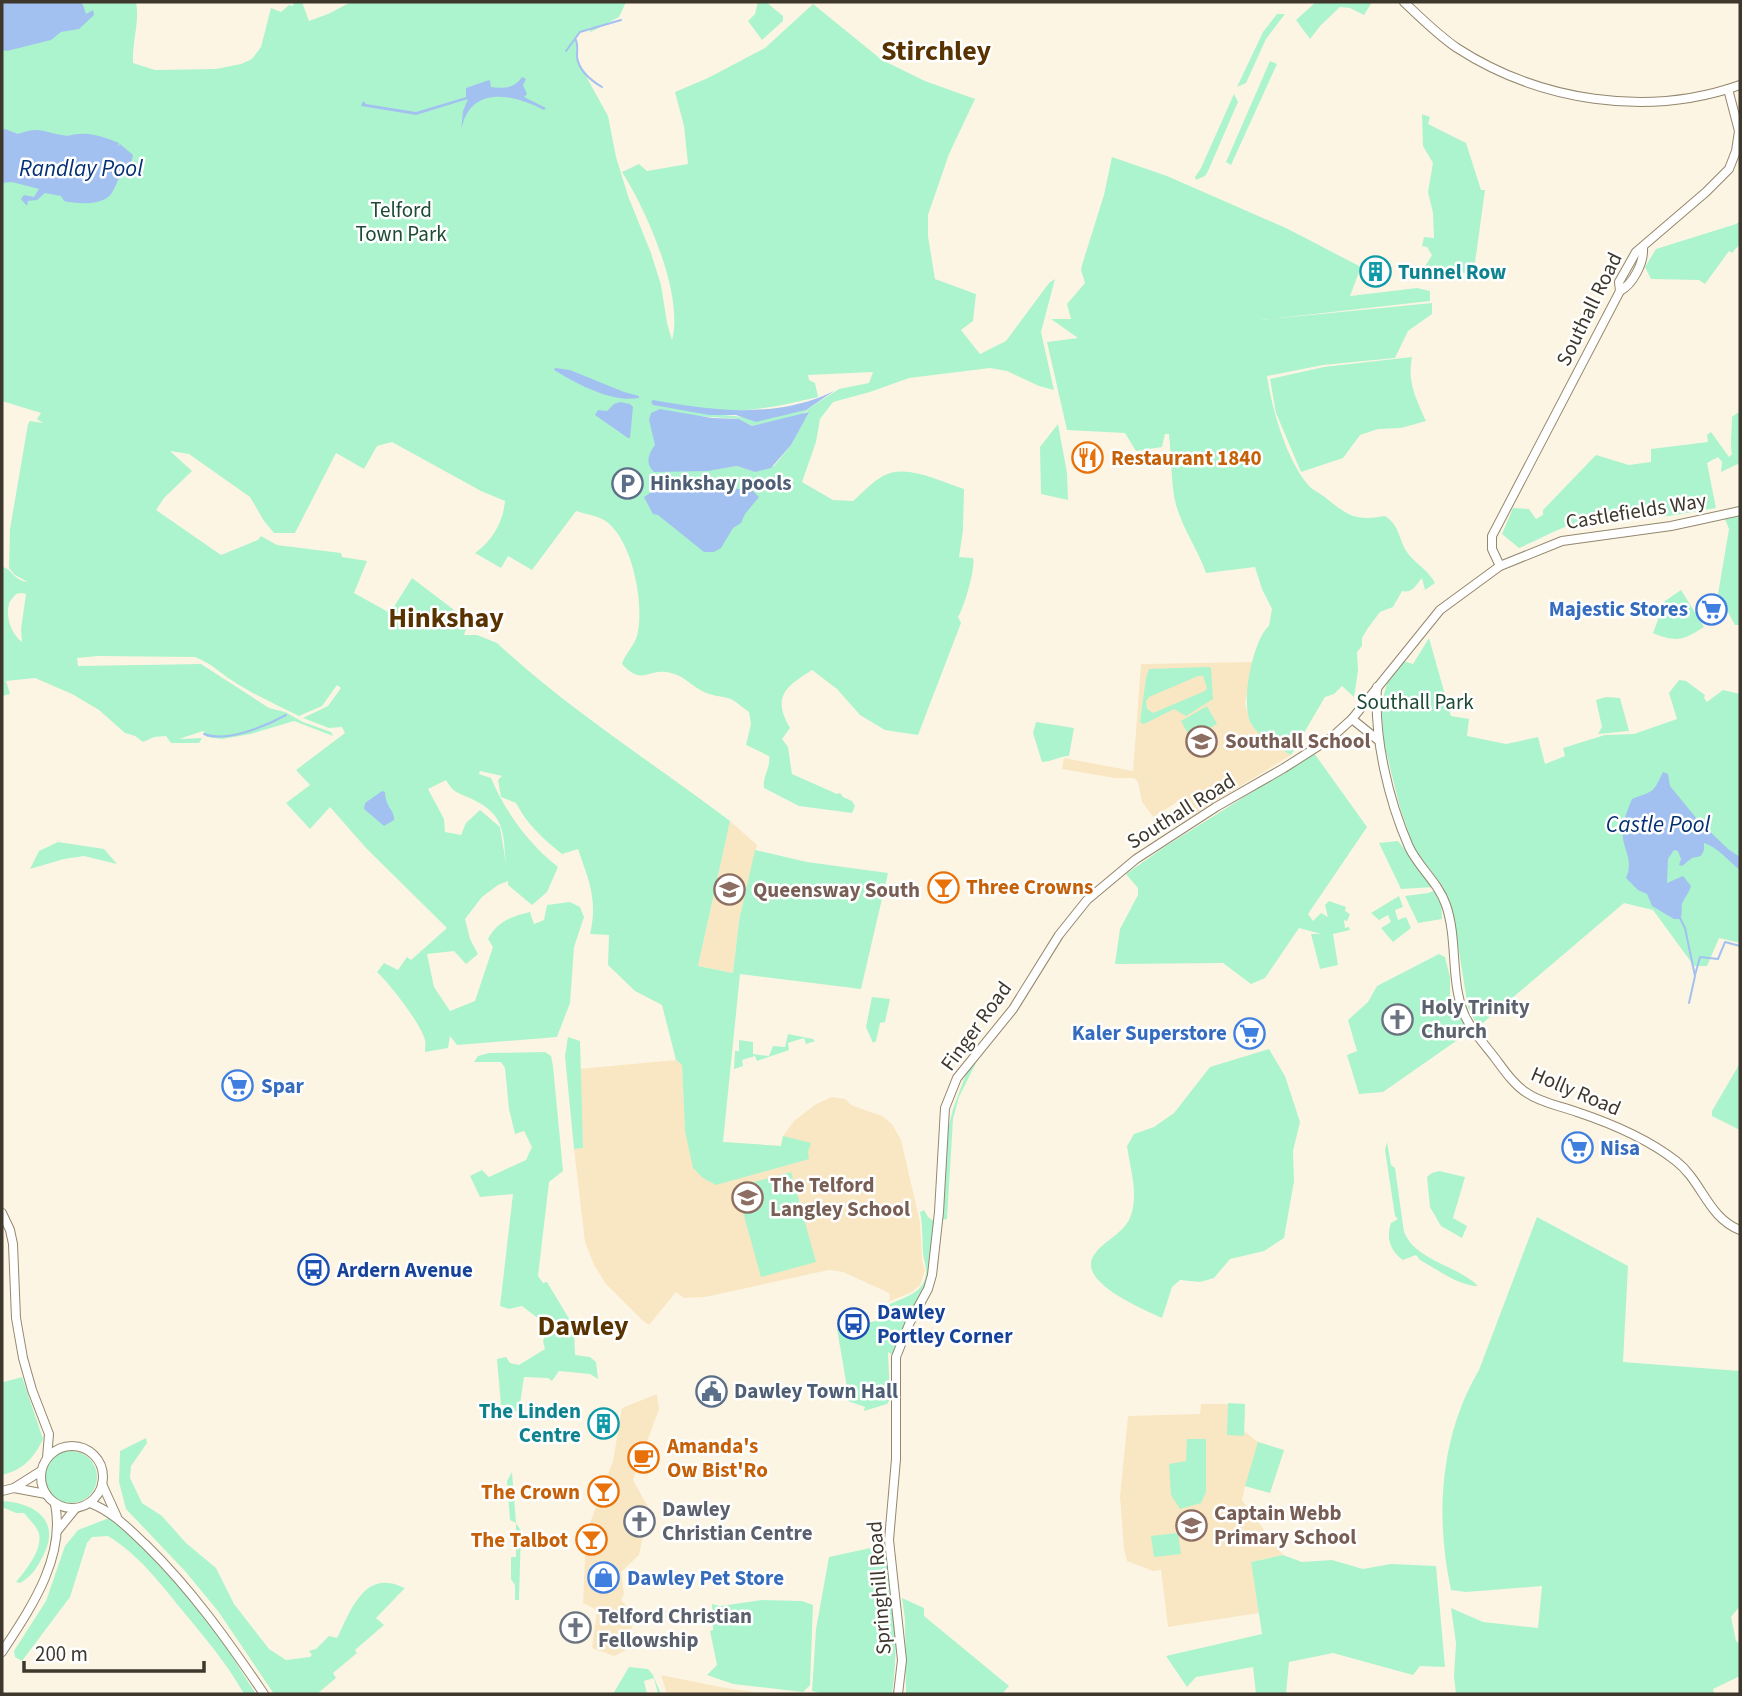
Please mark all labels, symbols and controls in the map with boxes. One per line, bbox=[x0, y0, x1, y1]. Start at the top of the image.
district label: Stirchley bbox=[881, 31, 991, 71]
water label: Randlay Pool bbox=[19, 152, 143, 185]
park label: Telford Town Park bbox=[355, 195, 447, 249]
street label: Southall Road bbox=[1549, 247, 1629, 371]
building icon: Tunnel Row bbox=[1358, 255, 1392, 289]
place label: Tunnel Row bbox=[1398, 257, 1506, 287]
restaurant icon: Restaurant 1840 bbox=[1071, 441, 1105, 475]
place label: Restaurant 1840 bbox=[1111, 443, 1261, 473]
parking icon: Hinkshay pools bbox=[610, 466, 644, 500]
place label: Hinkshay pools bbox=[650, 468, 792, 498]
street label: Castlefields Way bbox=[1563, 485, 1709, 537]
supermarket icon: Majestic Stores bbox=[1694, 592, 1728, 626]
place label: Majestic Stores bbox=[1549, 594, 1688, 624]
district label: Hinkshay bbox=[388, 598, 504, 638]
park label: Southall Park bbox=[1356, 687, 1474, 717]
school or university icon: Southall School bbox=[1185, 724, 1219, 758]
place label: Southall School bbox=[1225, 726, 1370, 756]
street label: Southall Road bbox=[1121, 766, 1241, 856]
water label: Castle Pool bbox=[1606, 808, 1711, 841]
bar icon: Three Crowns bbox=[926, 870, 960, 904]
place label: Three Crowns bbox=[966, 872, 1093, 902]
school or university icon: Queensway South bbox=[713, 873, 747, 907]
place label: Queensway South bbox=[753, 875, 920, 905]
street label: Finger Road bbox=[933, 975, 1019, 1077]
place label: Holy Trinity Church bbox=[1421, 992, 1530, 1046]
church icon: Holy Trinity Church bbox=[1381, 1002, 1415, 1036]
supermarket icon: Kaler Superstore bbox=[1233, 1016, 1267, 1050]
place label: Kaler Superstore bbox=[1072, 1018, 1227, 1048]
street label: Holly Road bbox=[1526, 1059, 1626, 1123]
supermarket icon: Spar bbox=[221, 1069, 255, 1103]
place label: Spar bbox=[261, 1071, 305, 1101]
supermarket icon: Nisa bbox=[1560, 1131, 1594, 1165]
place label: Nisa bbox=[1600, 1133, 1640, 1163]
place label: The Telford Langley School bbox=[770, 1170, 910, 1224]
school or university icon: The Telford Langley School bbox=[730, 1180, 764, 1214]
bus stop icon: Ardern Avenue bbox=[297, 1253, 331, 1287]
place label: Ardern Avenue bbox=[336, 1255, 473, 1285]
place label: Dawley Portley Corner bbox=[877, 1297, 1013, 1351]
district label: Dawley bbox=[537, 1306, 629, 1346]
bus stop icon: Dawley Portley Corner bbox=[837, 1307, 871, 1341]
public building icon: Dawley Town Hall bbox=[694, 1374, 728, 1408]
place label: Dawley Town Hall bbox=[734, 1376, 898, 1406]
place label: The Linden Centre bbox=[479, 1396, 581, 1450]
building icon: The Linden Centre bbox=[587, 1406, 621, 1440]
place label: Amanda's Ow Bist'Ro bbox=[666, 1431, 768, 1485]
cafe icon: Amanda's Ow Bist'Ro bbox=[627, 1441, 661, 1475]
bar icon: The Crown bbox=[586, 1475, 620, 1509]
place label: The Crown bbox=[481, 1477, 580, 1507]
place label: Dawley Christian Centre bbox=[662, 1494, 813, 1548]
place label: Captain Webb Primary School bbox=[1214, 1498, 1356, 1552]
church icon: Dawley Christian Centre bbox=[622, 1504, 656, 1538]
school or university icon: Captain Webb Primary School bbox=[1174, 1508, 1208, 1542]
street label: Springhill Road bbox=[859, 1520, 899, 1656]
bar icon: The Talbot bbox=[574, 1523, 608, 1557]
place label: The Talbot bbox=[471, 1525, 568, 1555]
shop icon: Dawley Pet Store bbox=[587, 1561, 621, 1595]
place label: Dawley Pet Store bbox=[627, 1563, 784, 1593]
place label: Telford Christian Fellowship bbox=[598, 1601, 752, 1655]
church icon: Telford Christian Fellowship bbox=[558, 1611, 592, 1645]
scale bar bbox=[24, 1630, 205, 1674]
text: 200 m bbox=[35, 1639, 88, 1669]

